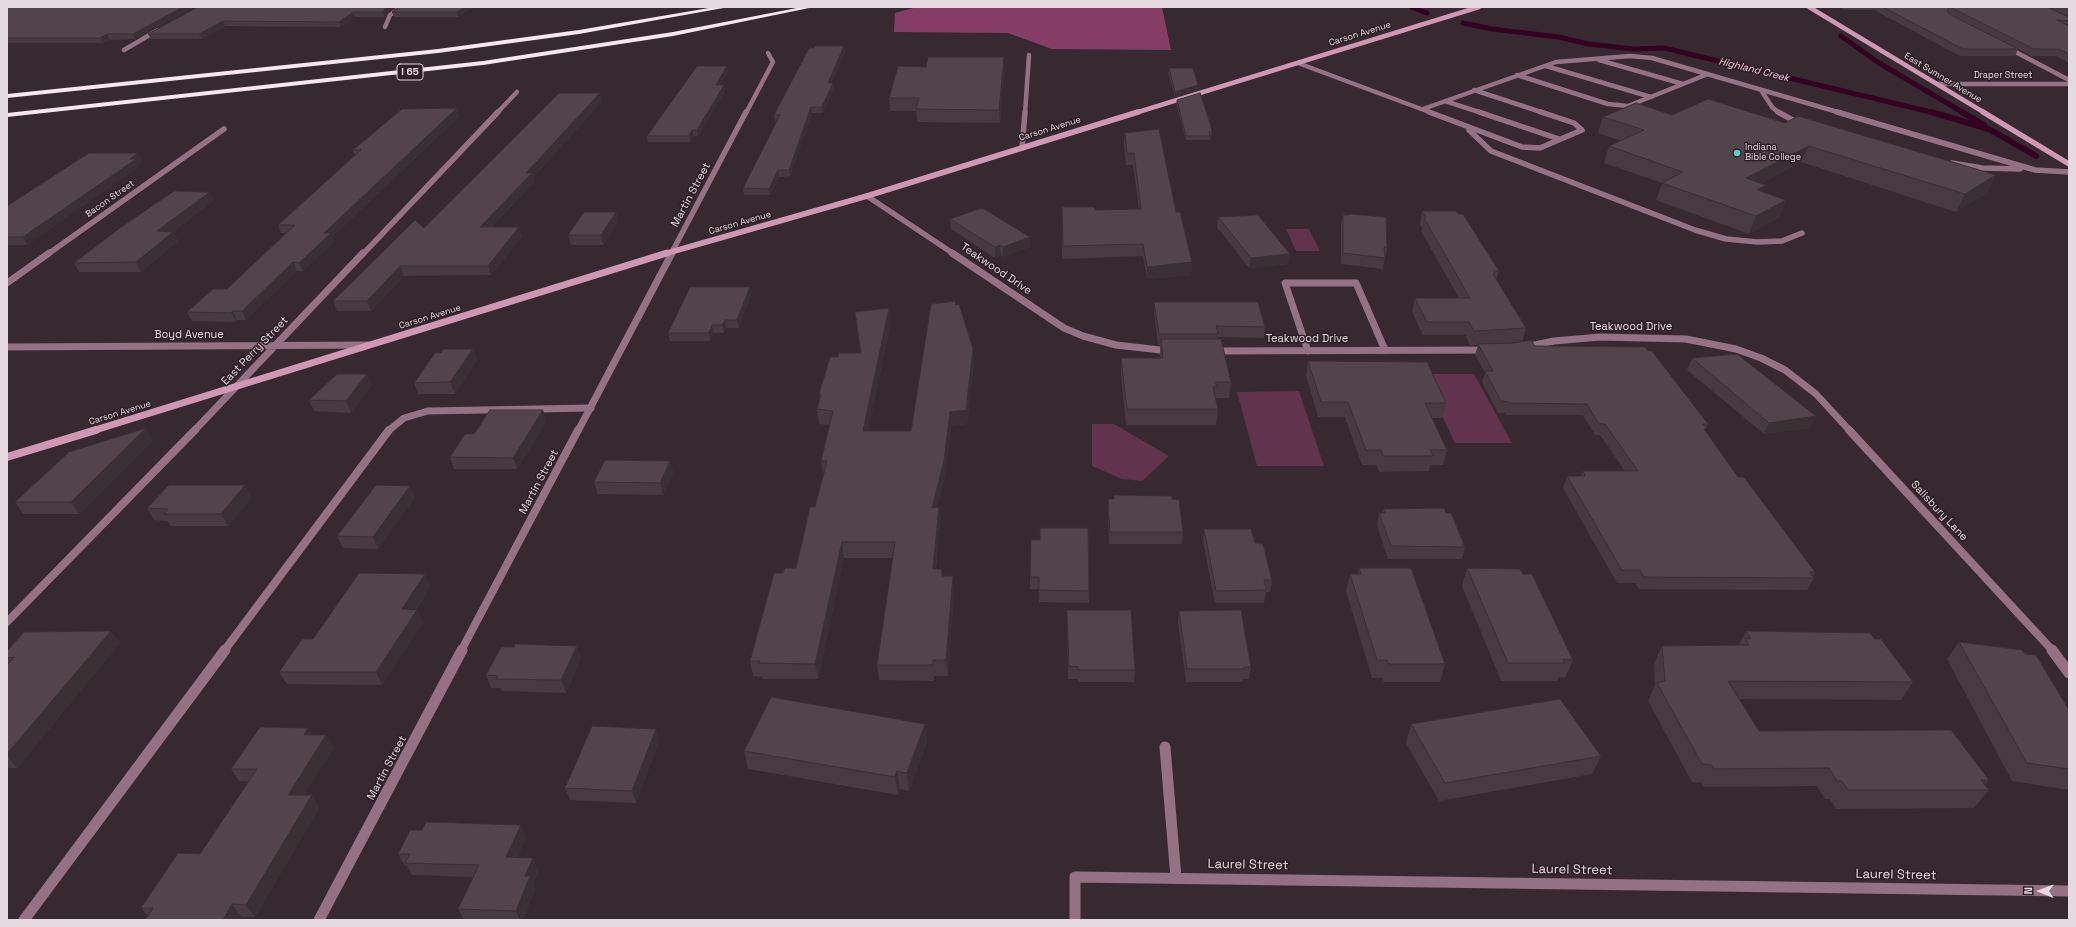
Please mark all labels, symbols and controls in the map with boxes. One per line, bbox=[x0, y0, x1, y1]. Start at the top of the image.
street label: Carson Avenue bbox=[1328, 19, 1392, 49]
street label: East Sumner Avenue bbox=[1902, 51, 1984, 105]
water label: Highland Creek bbox=[1718, 55, 1790, 85]
road number: I 65 bbox=[397, 64, 423, 80]
street label: Draper Street bbox=[1974, 71, 2032, 81]
street label: Carson Avenue bbox=[1018, 114, 1082, 144]
place label: Indiana Bible College bbox=[1745, 143, 1801, 164]
marker: Indiana Bible College bbox=[1732, 148, 1742, 158]
street label: Martin Street bbox=[669, 161, 713, 229]
street label: Bacon Street bbox=[83, 178, 137, 220]
street label: Carson Avenue bbox=[708, 209, 772, 237]
street label: Teakwood Drive bbox=[958, 240, 1034, 298]
street label: Carson Avenue bbox=[398, 302, 462, 332]
street label: East Perry Street bbox=[219, 314, 291, 388]
street label: Teakwood Drive bbox=[1590, 320, 1672, 334]
street label: Boyd Avenue bbox=[154, 328, 224, 342]
street label: Teakwood Drive bbox=[1266, 332, 1348, 346]
street label: Carson Avenue bbox=[88, 398, 152, 428]
street label: Martin Street bbox=[517, 448, 561, 516]
street label: Salisbury Lane bbox=[1908, 478, 1970, 544]
street label: Martin Street bbox=[365, 734, 409, 802]
street label: Laurel Street bbox=[1207, 856, 1289, 874]
street label: Laurel Street bbox=[1531, 861, 1613, 879]
street label: Laurel Street bbox=[1855, 866, 1937, 884]
north arrow bbox=[2020, 871, 2060, 911]
text: N bbox=[2021, 887, 2035, 895]

